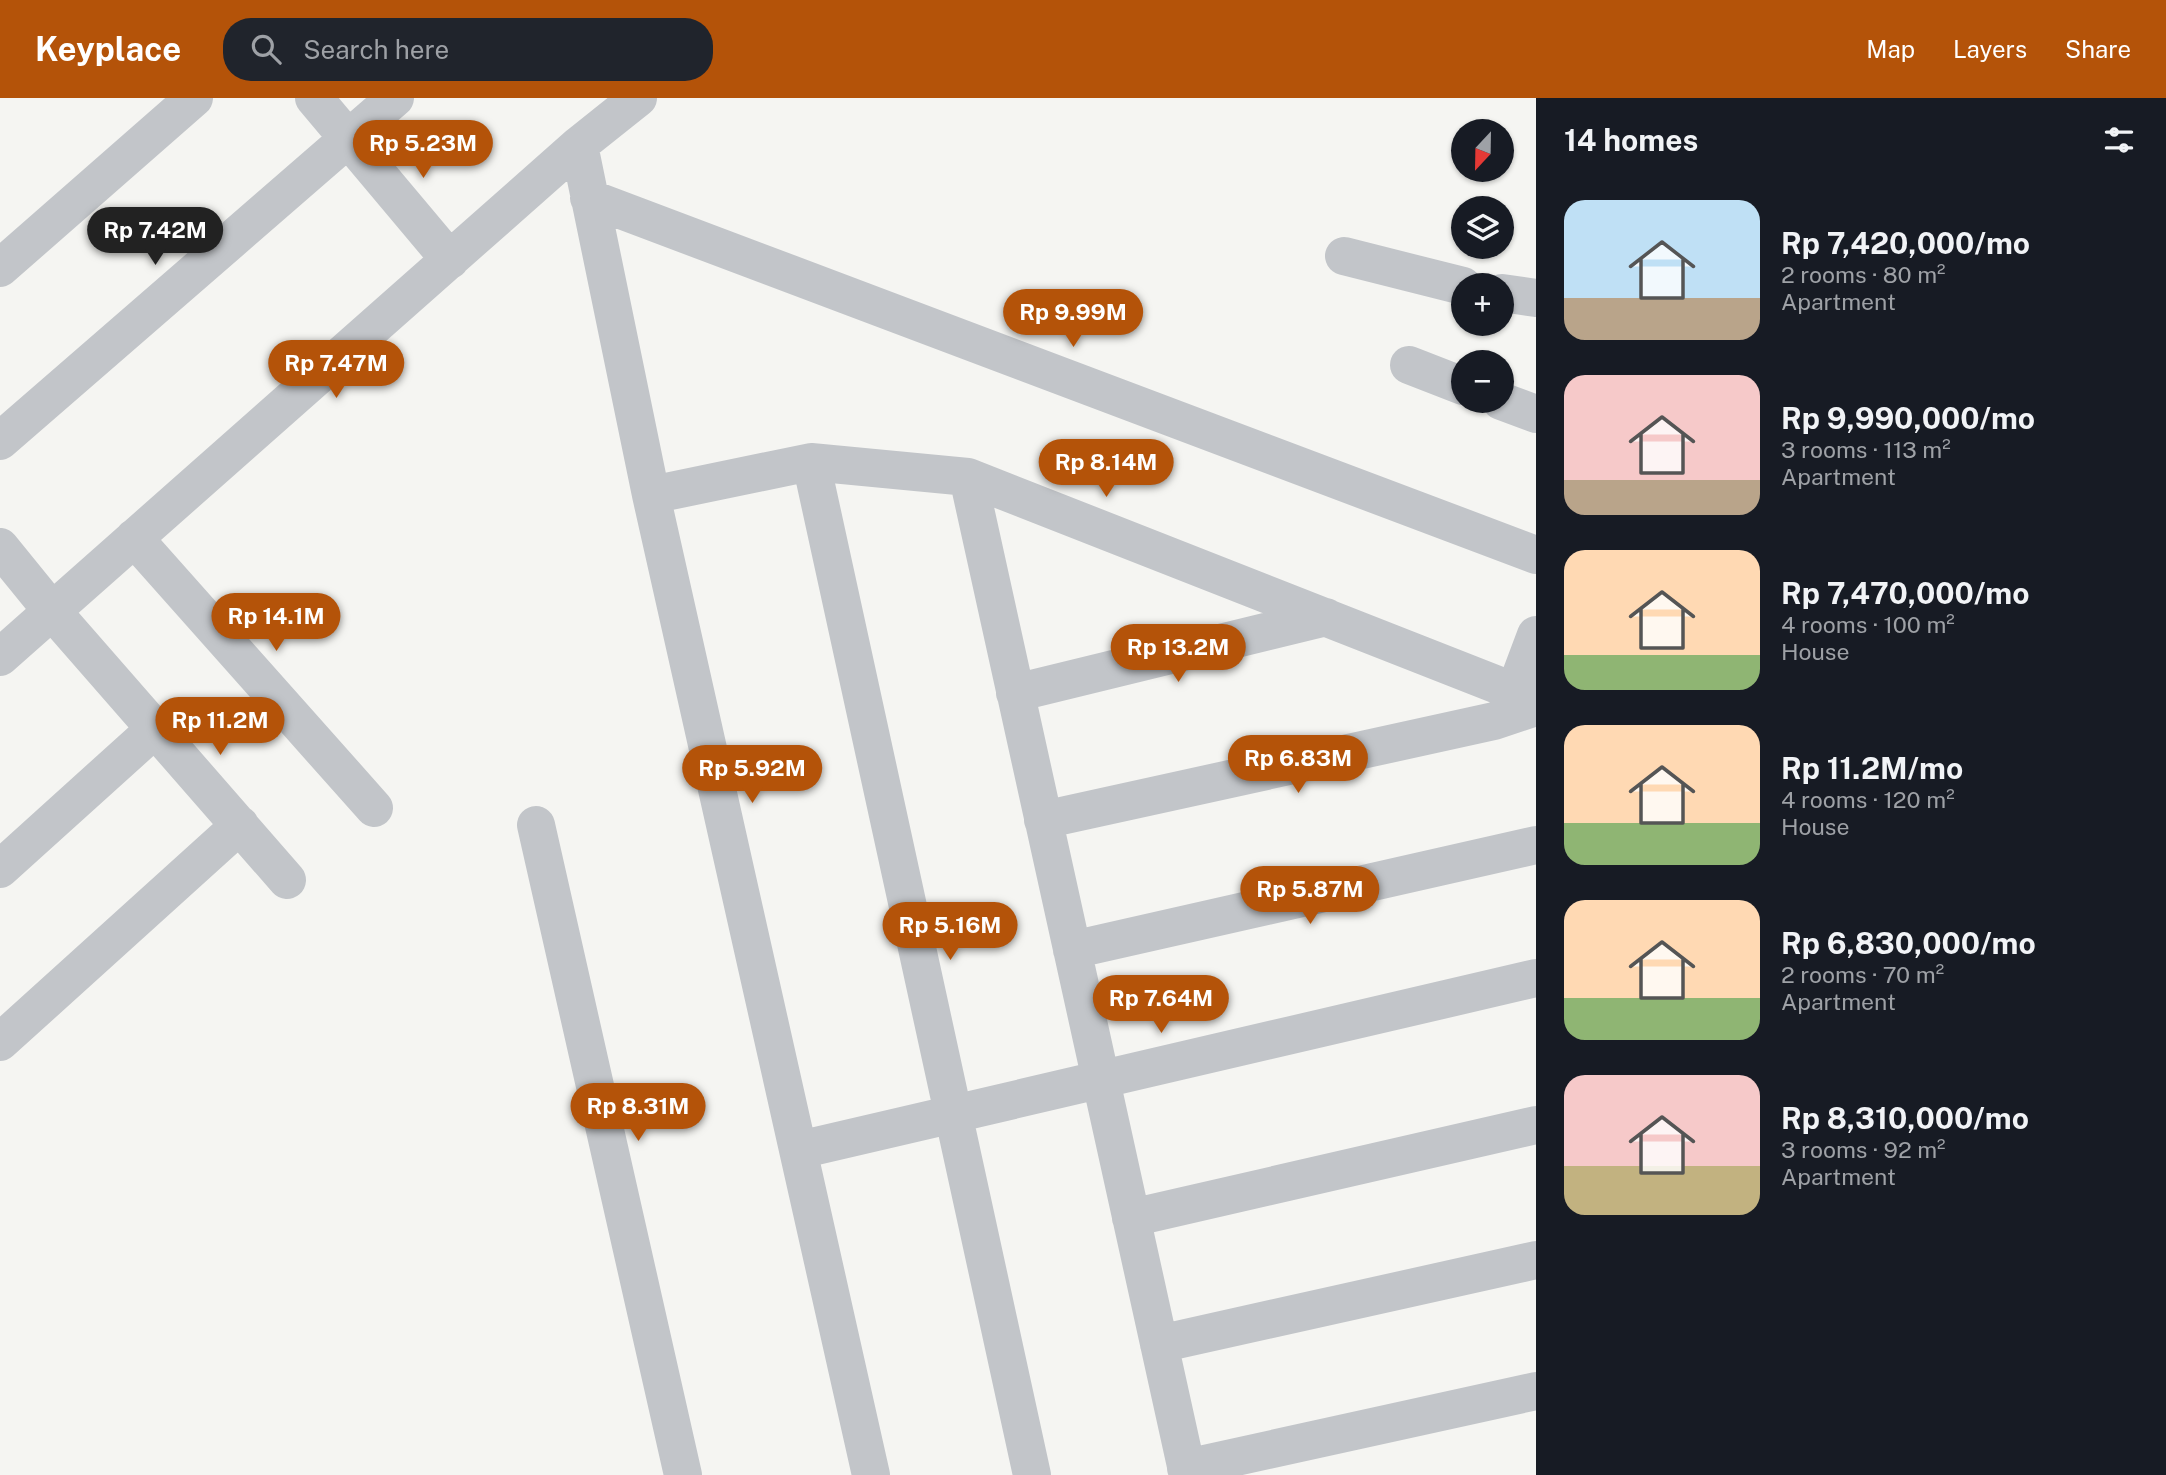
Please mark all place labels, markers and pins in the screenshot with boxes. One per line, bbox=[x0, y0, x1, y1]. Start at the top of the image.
pin: Rp 5.23M bbox=[351, 120, 495, 180]
pin: Rp 7.42M bbox=[83, 208, 227, 267]
pin: Rp 9.99M bbox=[1001, 289, 1145, 349]
pin: Rp 7.47M bbox=[264, 341, 408, 400]
pin: Rp 8.14M bbox=[1034, 440, 1178, 499]
pin: Rp 14.1M bbox=[204, 594, 348, 653]
pin: Rp 13.2M bbox=[1106, 624, 1250, 684]
pin: Rp 11.2M bbox=[148, 698, 292, 757]
pin: Rp 6.83M bbox=[1226, 736, 1370, 795]
pin: Rp 5.92M bbox=[680, 746, 824, 805]
pin: Rp 5.87M bbox=[1238, 866, 1382, 926]
pin: Rp 5.16M bbox=[878, 902, 1022, 962]
pin: Rp 7.64M bbox=[1089, 976, 1233, 1035]
pin: Rp 8.31M bbox=[566, 1084, 710, 1143]

